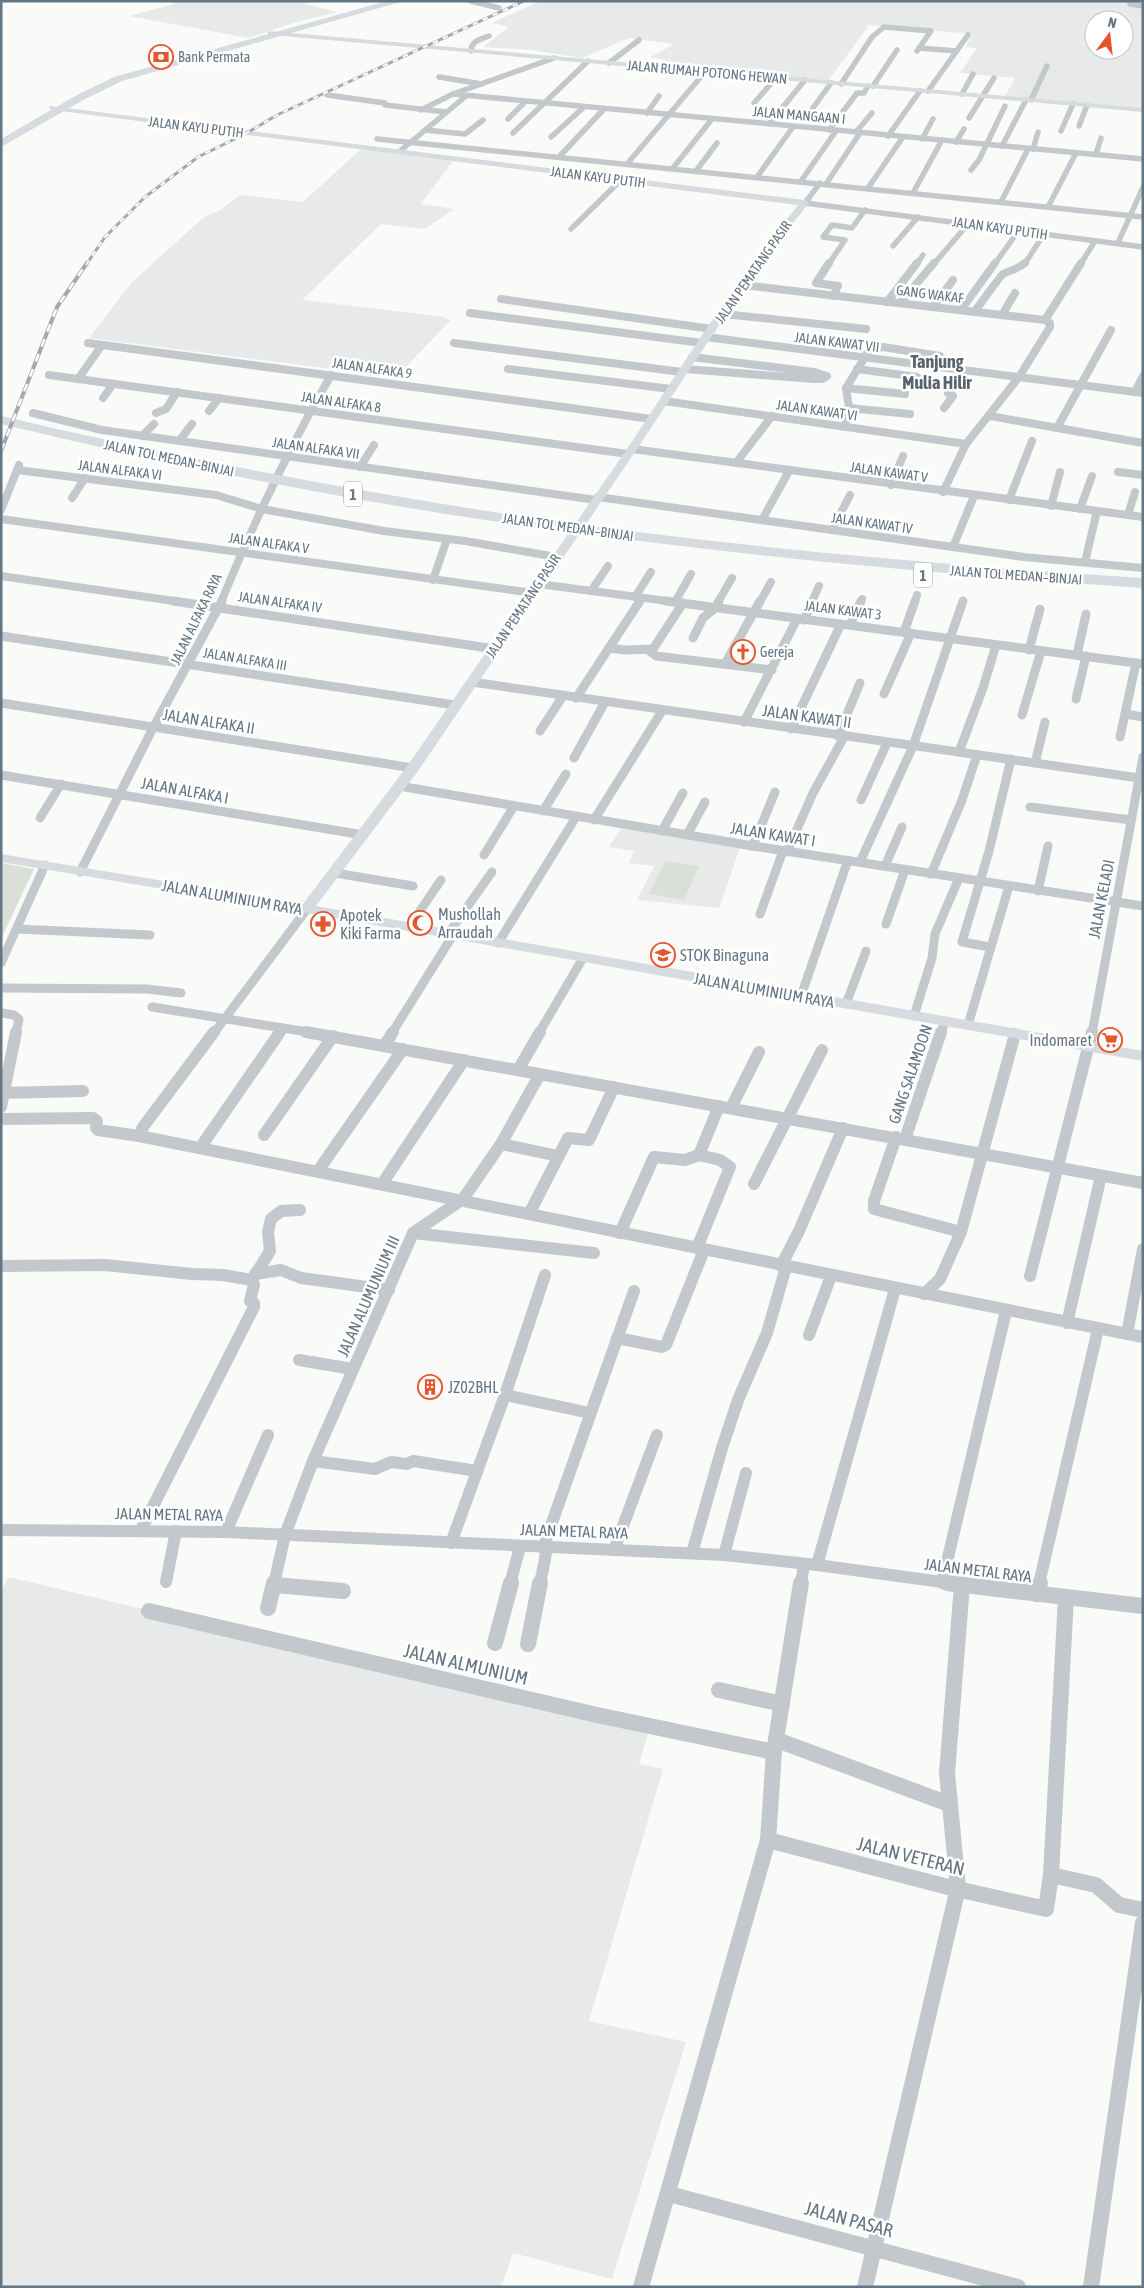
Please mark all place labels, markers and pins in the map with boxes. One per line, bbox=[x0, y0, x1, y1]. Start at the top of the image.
bank icon: Bank Permata bbox=[148, 44, 174, 70]
place label: Bank Permata bbox=[178, 49, 250, 65]
church icon: Gereja bbox=[730, 639, 756, 665]
place label: Gereja bbox=[760, 644, 794, 660]
place label: Mushollah Arraudah bbox=[438, 905, 501, 941]
place label: Apotek Kiki Farma bbox=[340, 906, 401, 942]
mosque icon: Mushollah Arraudah bbox=[407, 910, 433, 936]
pharmacy icon: Apotek Kiki Farma bbox=[310, 911, 336, 937]
school or university icon: STOK Binaguna bbox=[650, 942, 676, 968]
place label: STOK Binaguna bbox=[680, 946, 769, 965]
supermarket icon: Indomaret bbox=[1097, 1027, 1123, 1053]
place label: Indomaret bbox=[1030, 1031, 1092, 1049]
building icon: JZ02BHL bbox=[417, 1374, 443, 1400]
place label: JZ02BHL bbox=[448, 1378, 499, 1396]

